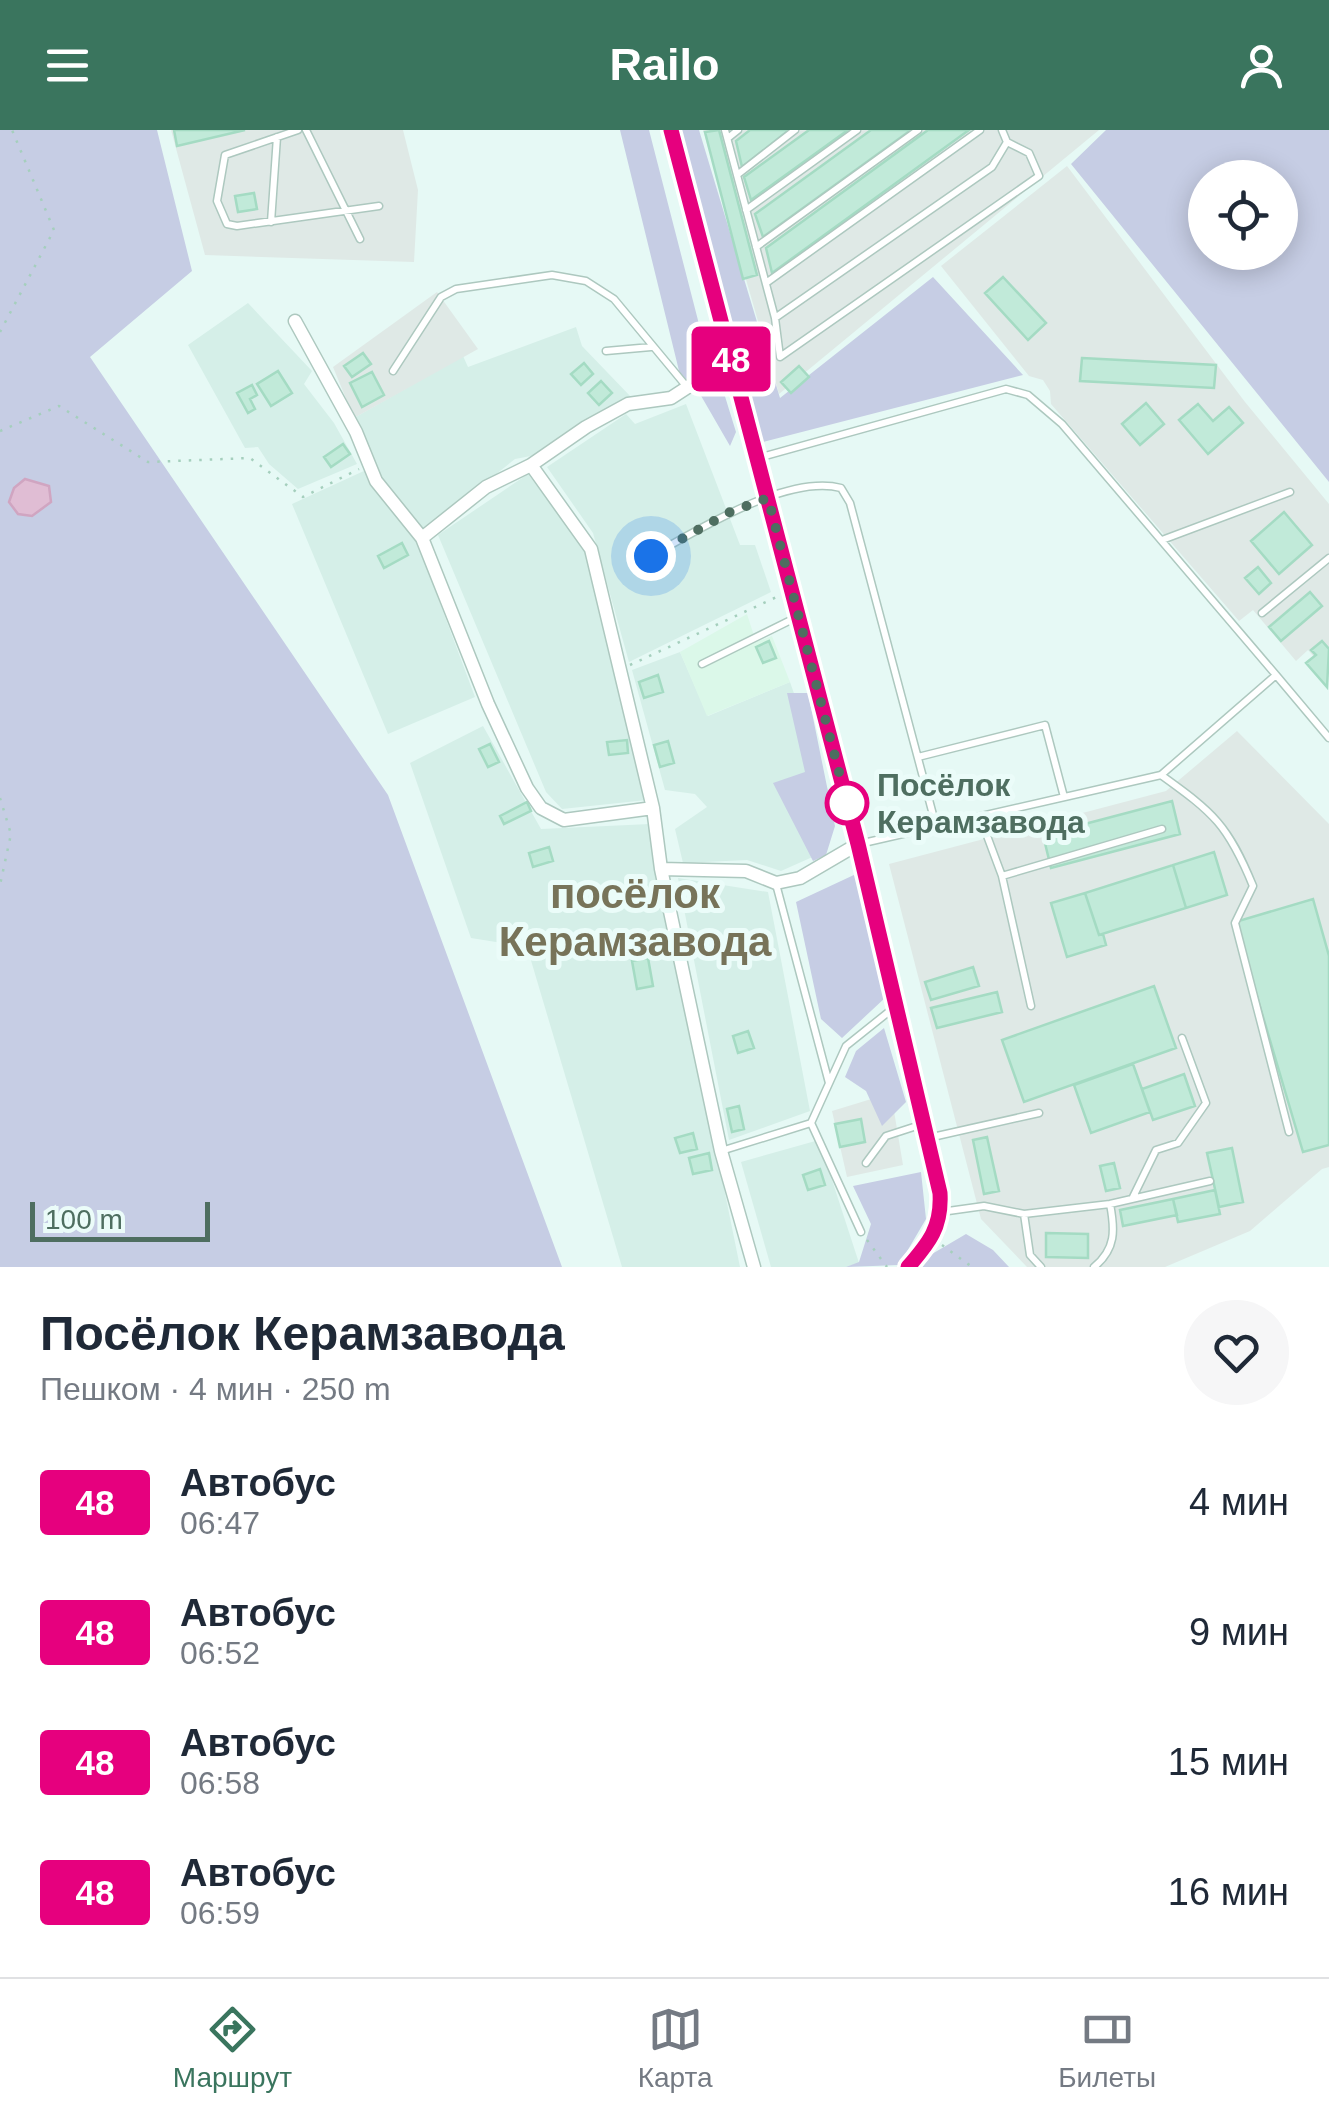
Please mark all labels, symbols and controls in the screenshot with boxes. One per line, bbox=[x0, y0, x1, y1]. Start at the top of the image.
icon: menu bbox=[40, 38, 95, 93]
icon: person bbox=[1234, 38, 1289, 93]
text: Railo bbox=[609, 39, 720, 90]
map controls bbox=[1188, 160, 1298, 270]
button: locate bbox=[1188, 160, 1298, 270]
line badge: 48 bbox=[686, 326, 776, 392]
text: 48 bbox=[712, 340, 750, 379]
your location bbox=[626, 531, 676, 581]
place label: Посёлок Керамзавода bbox=[877, 767, 1085, 840]
marker: Посёлок Керамзавода bbox=[826, 782, 868, 824]
district label: посёлок Керамзавода bbox=[499, 870, 772, 965]
scale bar bbox=[30, 1197, 210, 1242]
text: 100 m bbox=[45, 1204, 123, 1235]
button: heart bbox=[1184, 1300, 1289, 1405]
text: Посёлок Керамзавода bbox=[40, 1307, 565, 1360]
text: Пешком · 4 мин · 250 m bbox=[40, 1371, 391, 1407]
text: Автобус bbox=[180, 1462, 336, 1504]
text: 4 мин bbox=[1189, 1481, 1289, 1523]
text: 48 bbox=[76, 1483, 114, 1522]
text: 06:47 bbox=[180, 1505, 260, 1541]
text: Автобус bbox=[180, 1592, 336, 1634]
text: 9 мин bbox=[1189, 1611, 1289, 1653]
text: 48 bbox=[76, 1613, 114, 1652]
text: 06:52 bbox=[180, 1635, 260, 1671]
text: Автобус bbox=[180, 1722, 336, 1764]
text: 15 мин bbox=[1168, 1741, 1289, 1783]
text: 48 bbox=[76, 1743, 114, 1782]
text: 06:58 bbox=[180, 1765, 260, 1801]
text: Автобус bbox=[180, 1852, 336, 1894]
text: 16 мин bbox=[1168, 1871, 1289, 1913]
text: 48 bbox=[76, 1873, 114, 1912]
text: 06:59 bbox=[180, 1895, 260, 1931]
tab: Маршрут bbox=[173, 2002, 292, 2094]
tab: Карта bbox=[638, 2002, 713, 2094]
tab: Билеты bbox=[1058, 2002, 1156, 2094]

